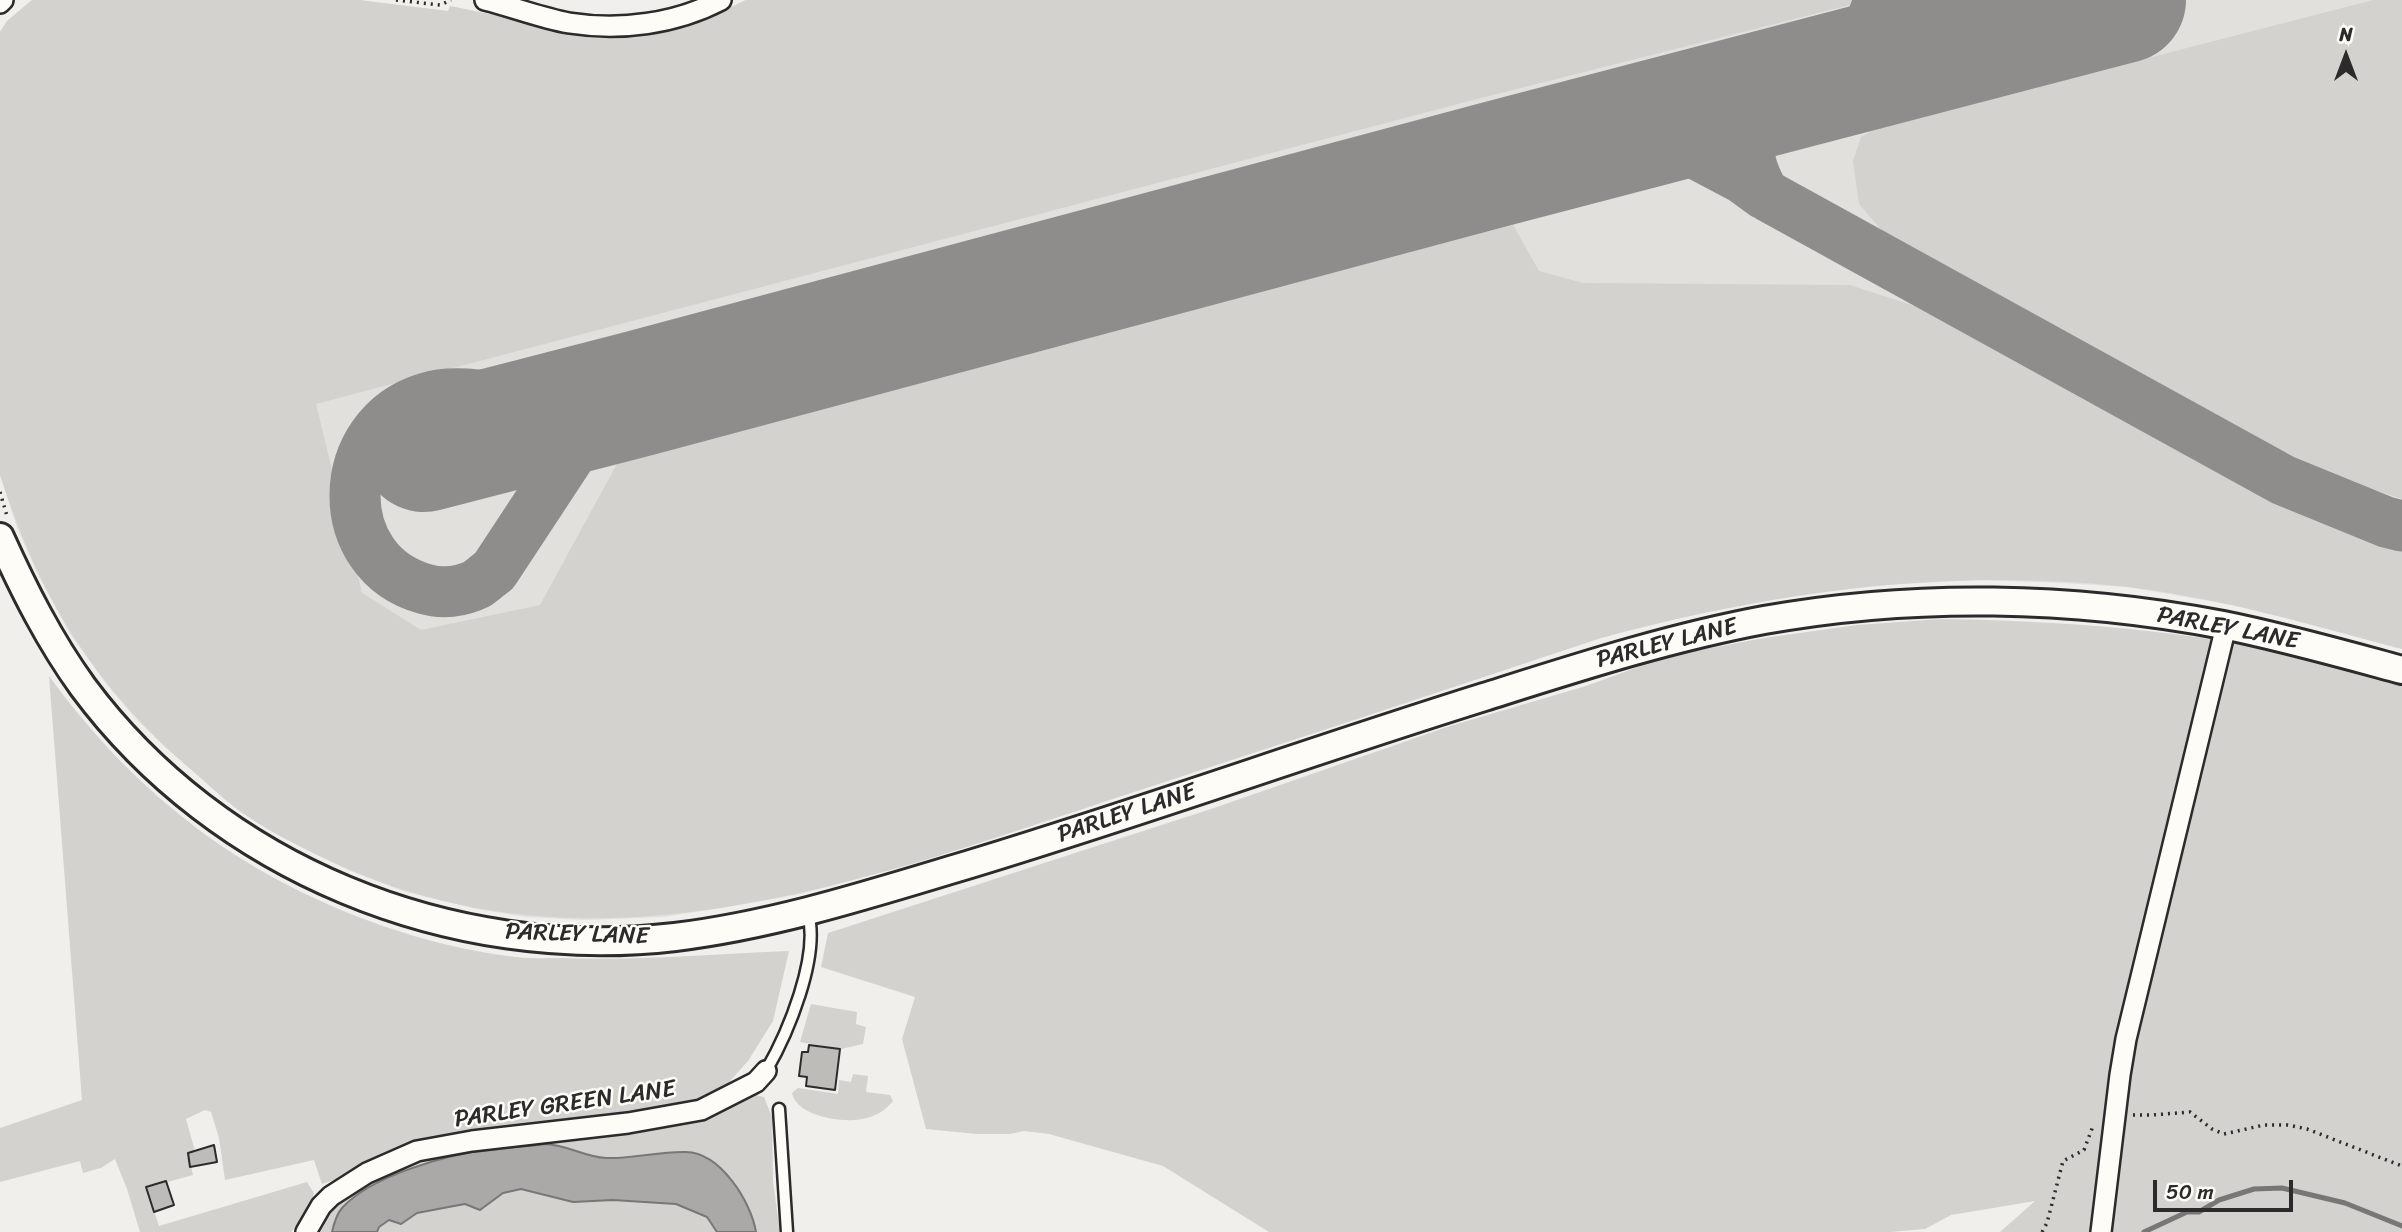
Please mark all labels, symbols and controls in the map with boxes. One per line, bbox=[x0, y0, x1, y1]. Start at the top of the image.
text: N bbox=[2339, 18, 2353, 51]
north arrow bbox=[2311, 21, 2381, 91]
street label: PARLEY LANE bbox=[2155, 601, 2301, 657]
street label: PARLEY LANE bbox=[1594, 613, 1740, 675]
street label: PARLEY LANE bbox=[1054, 778, 1200, 850]
street label: PARLEY LANE bbox=[505, 918, 649, 952]
street label: PARLEY GREEN LANE bbox=[453, 1075, 677, 1135]
scale bar bbox=[2157, 1166, 2297, 1210]
text: 50 m bbox=[2166, 1173, 2214, 1211]

